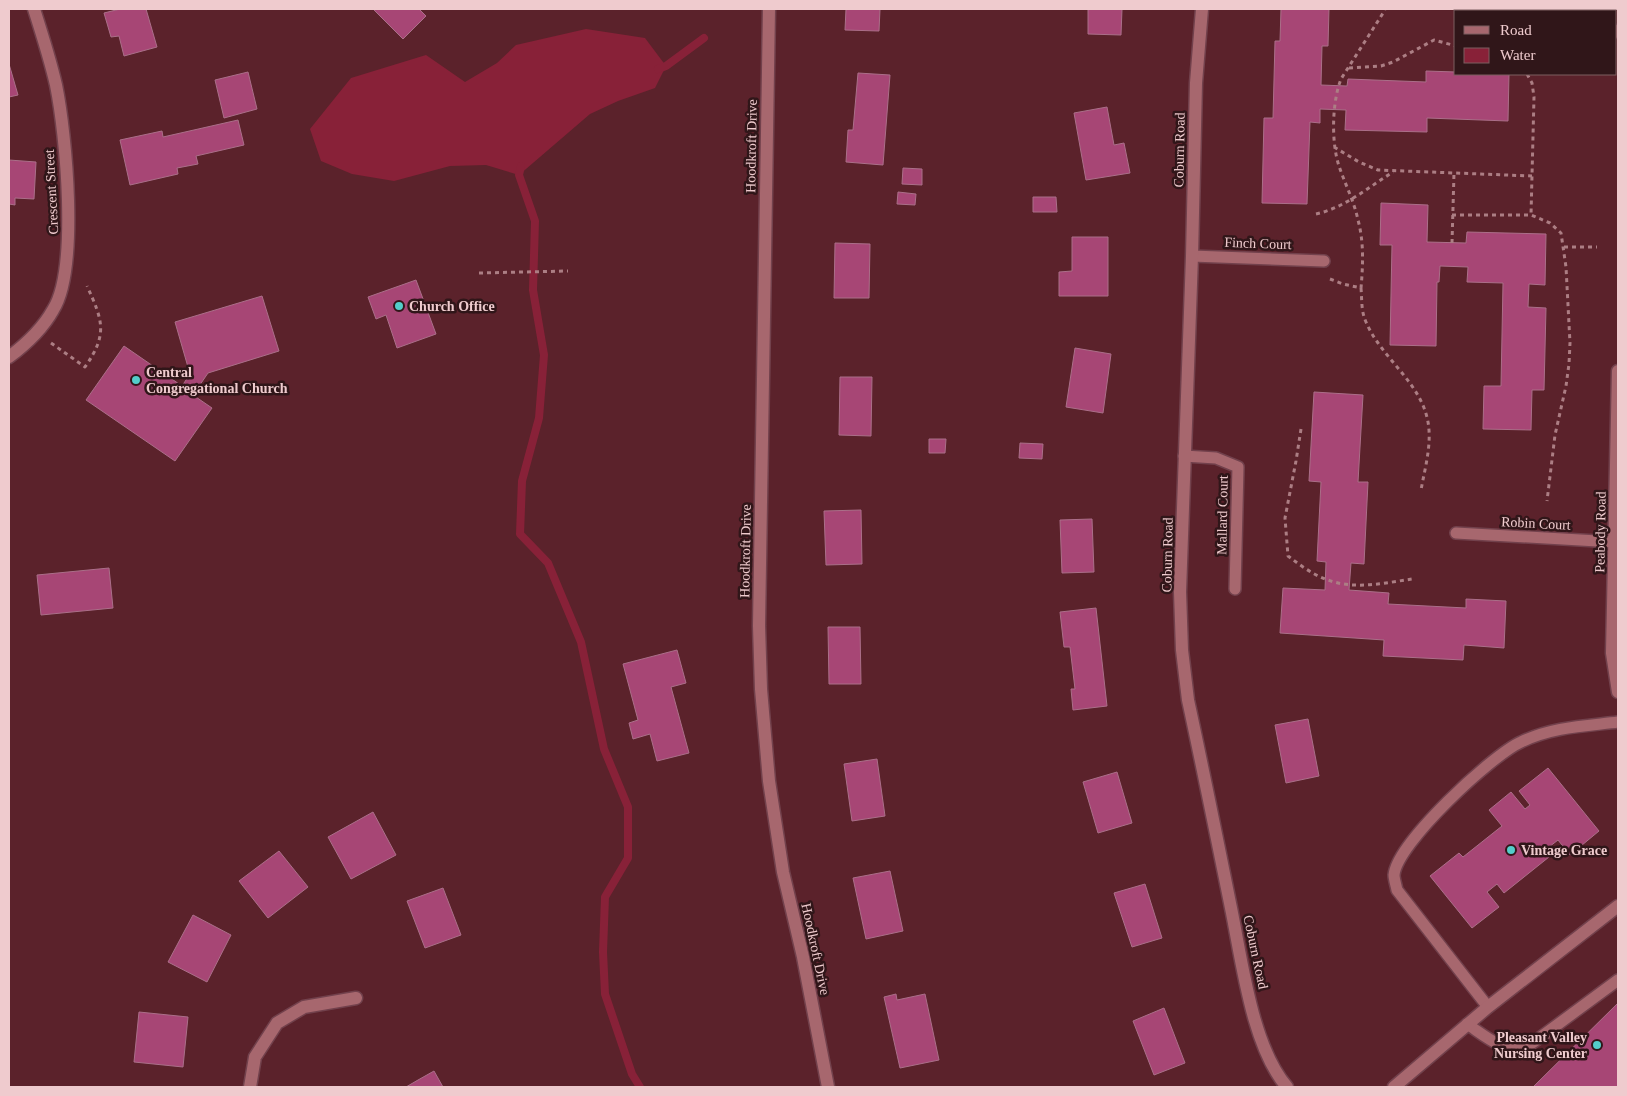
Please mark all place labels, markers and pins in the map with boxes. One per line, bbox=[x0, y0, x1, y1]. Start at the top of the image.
place label: Church Office bbox=[409, 299, 495, 314]
marker: Church Office bbox=[393, 300, 405, 312]
place label: Central Congregational Church bbox=[146, 365, 288, 396]
marker: Central Congregational Church bbox=[130, 374, 142, 386]
place label: Vintage Grace bbox=[1521, 843, 1607, 858]
marker: Vintage Grace bbox=[1505, 844, 1517, 856]
place label: Pleasant Valley Nursing Center bbox=[1494, 1030, 1587, 1061]
marker: Pleasant Valley Nursing Center bbox=[1591, 1039, 1603, 1051]

